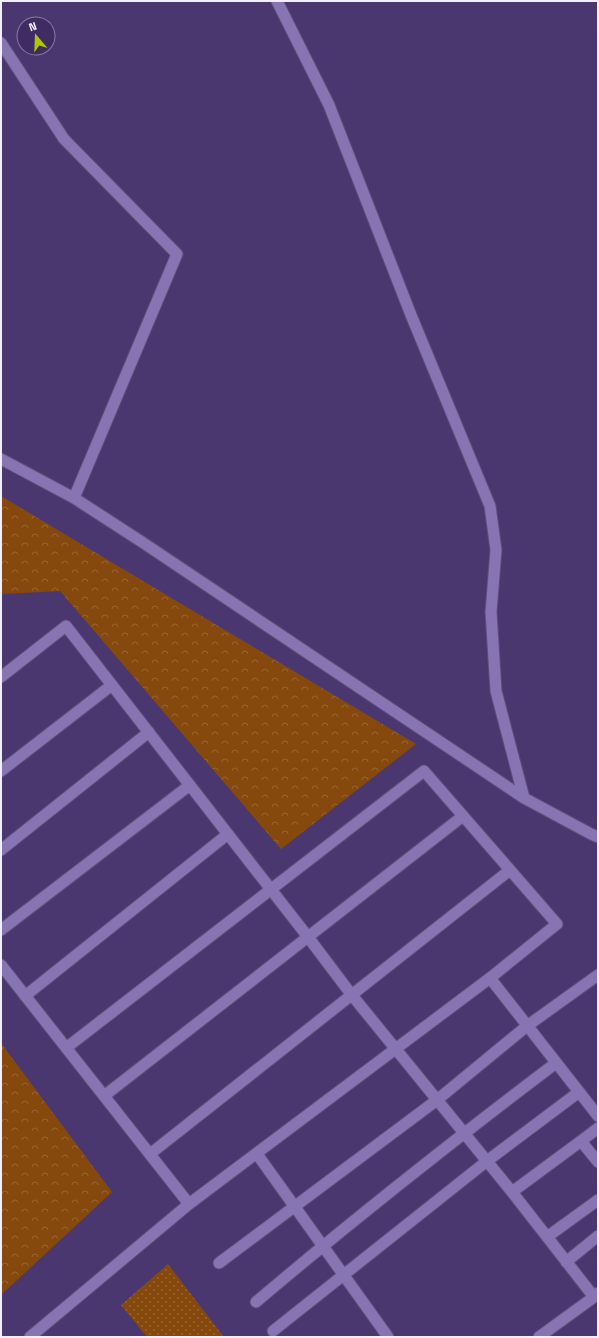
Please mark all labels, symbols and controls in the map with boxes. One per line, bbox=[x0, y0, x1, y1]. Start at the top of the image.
north arrow bbox=[16, 16, 56, 56]
text: N bbox=[27, 19, 39, 34]

